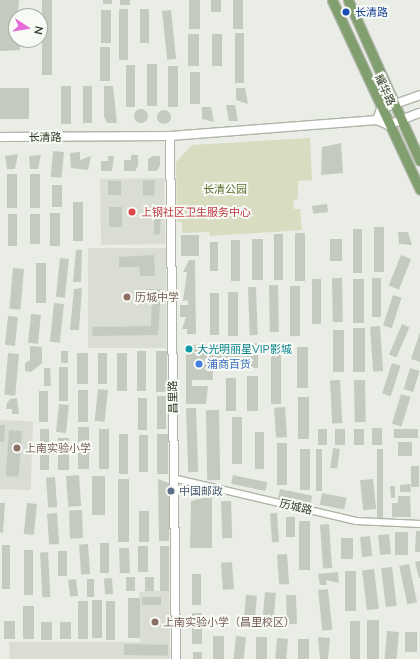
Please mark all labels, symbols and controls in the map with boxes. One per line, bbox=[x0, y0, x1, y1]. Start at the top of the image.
place label: 长清路 bbox=[355, 5, 388, 19]
marker: 长清路 bbox=[340, 6, 352, 18]
north arrow bbox=[8, 8, 48, 48]
text: N bbox=[31, 25, 46, 36]
street label: 耀华路 bbox=[372, 72, 398, 108]
street label: 长清路 bbox=[29, 130, 61, 144]
park label: 长清公园 bbox=[203, 182, 247, 196]
place label: 上钢社区卫生服务中心 bbox=[141, 205, 251, 219]
marker: 上钢社区卫生服务中心 bbox=[126, 206, 138, 218]
place label: 历城中学 bbox=[135, 290, 179, 304]
marker: 历城中学 bbox=[122, 292, 132, 302]
place label: 大光明丽星VIP影城 bbox=[197, 342, 292, 356]
marker: 大光明丽星VIP影城 bbox=[184, 344, 194, 354]
place label: 浦商百货 bbox=[207, 357, 251, 371]
marker: 浦商百货 bbox=[194, 359, 204, 369]
street label: 昌里路 bbox=[166, 380, 180, 414]
place label: 上南实验小学 bbox=[25, 441, 91, 455]
marker: 上南实验小学 bbox=[12, 443, 22, 453]
place label: 中国邮政 bbox=[179, 484, 223, 498]
marker: 中国邮政 bbox=[166, 486, 176, 496]
street label: 历城路 bbox=[278, 497, 314, 517]
place label: 上南实验小学（昌里校区） bbox=[163, 615, 295, 629]
marker: 上南实验小学（昌里校区） bbox=[150, 617, 160, 627]

